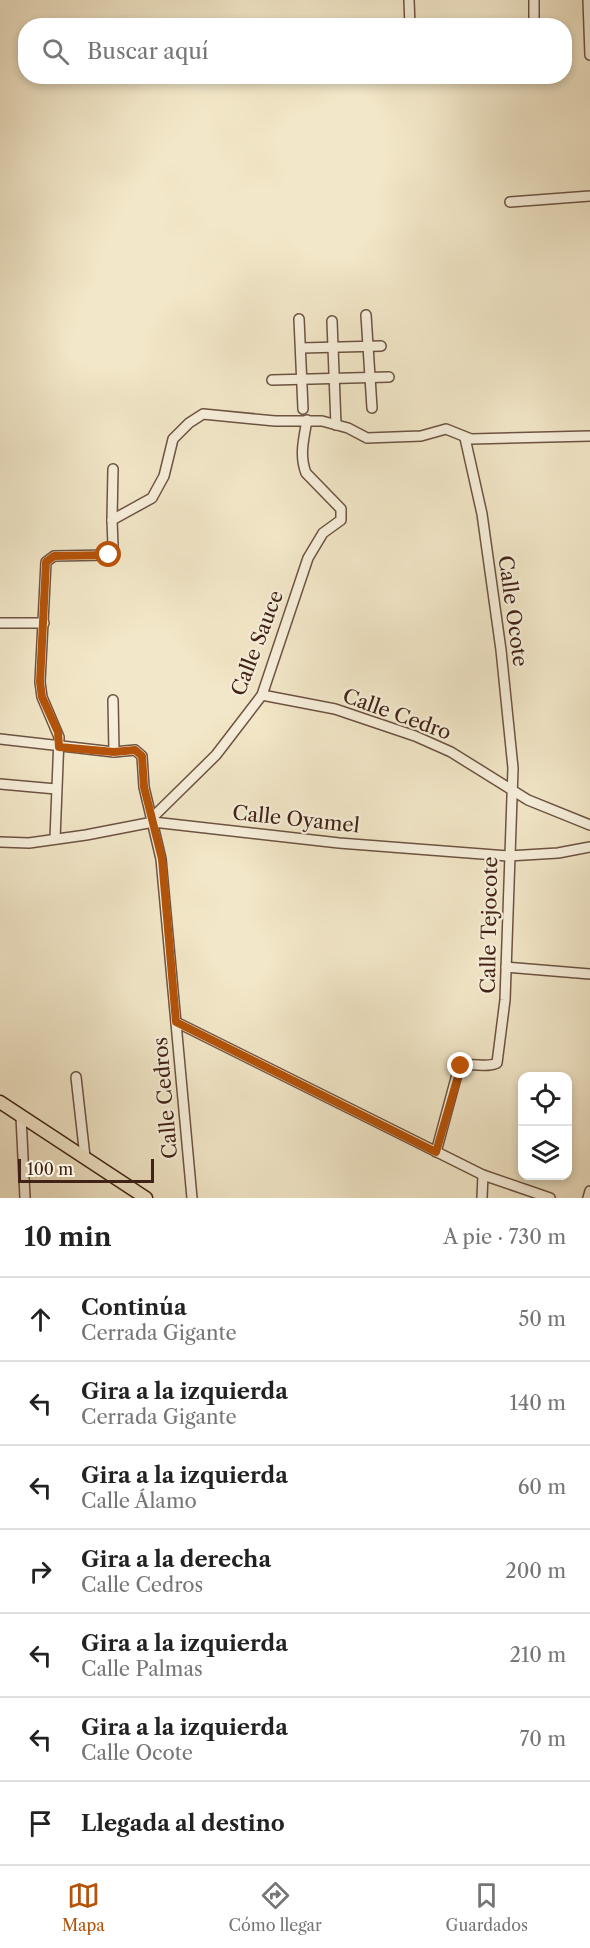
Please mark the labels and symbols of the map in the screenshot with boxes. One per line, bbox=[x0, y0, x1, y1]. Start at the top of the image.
route start bbox=[95, 541, 121, 567]
street label: Calle Ocote bbox=[493, 554, 533, 668]
street label: Calle Sauce bbox=[226, 587, 288, 699]
street label: Calle Cedro bbox=[340, 683, 454, 745]
street label: Calle Oyamel bbox=[231, 800, 361, 838]
street label: Calle Tejocote bbox=[476, 856, 502, 994]
street label: Calle Cedros bbox=[148, 1036, 182, 1160]
route end bbox=[447, 1052, 473, 1078]
scale bar bbox=[18, 1156, 154, 1184]

